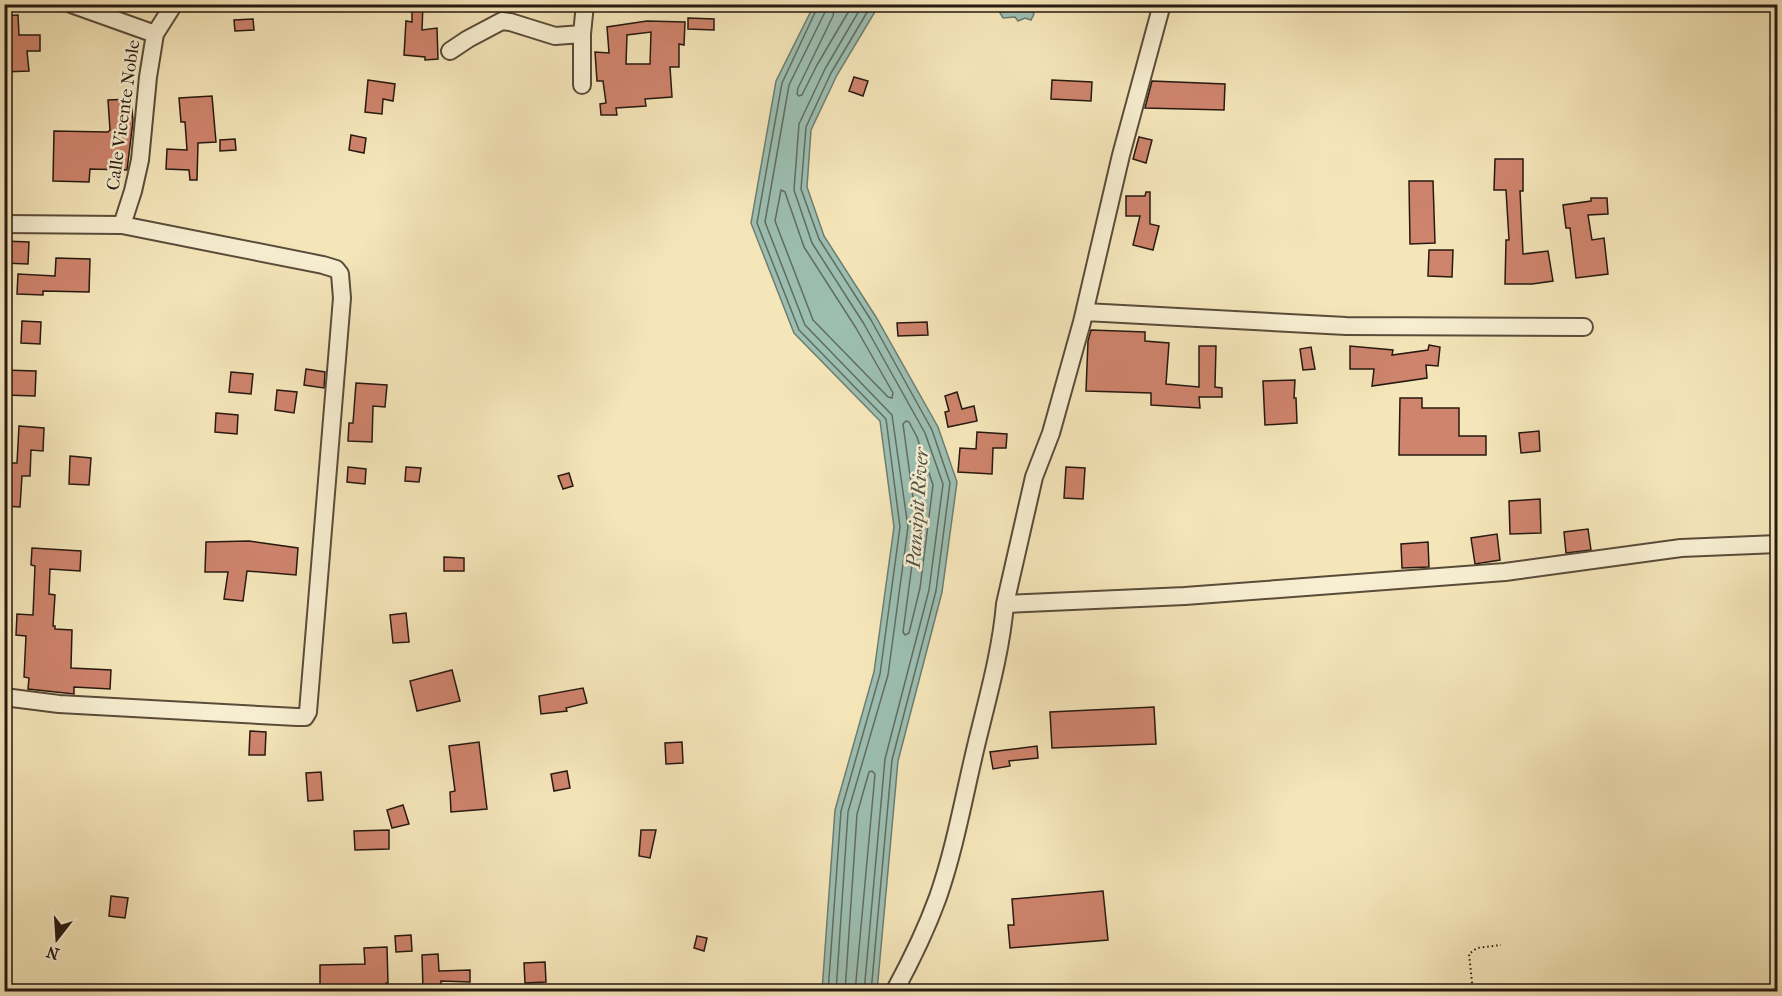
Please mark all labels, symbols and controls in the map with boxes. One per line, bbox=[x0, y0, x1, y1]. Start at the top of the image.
street label: Calle Vicente Noble bbox=[103, 38, 144, 192]
water label: Pansipit River bbox=[902, 445, 933, 570]
north arrow bbox=[27, 909, 87, 969]
text: N bbox=[43, 942, 61, 964]

